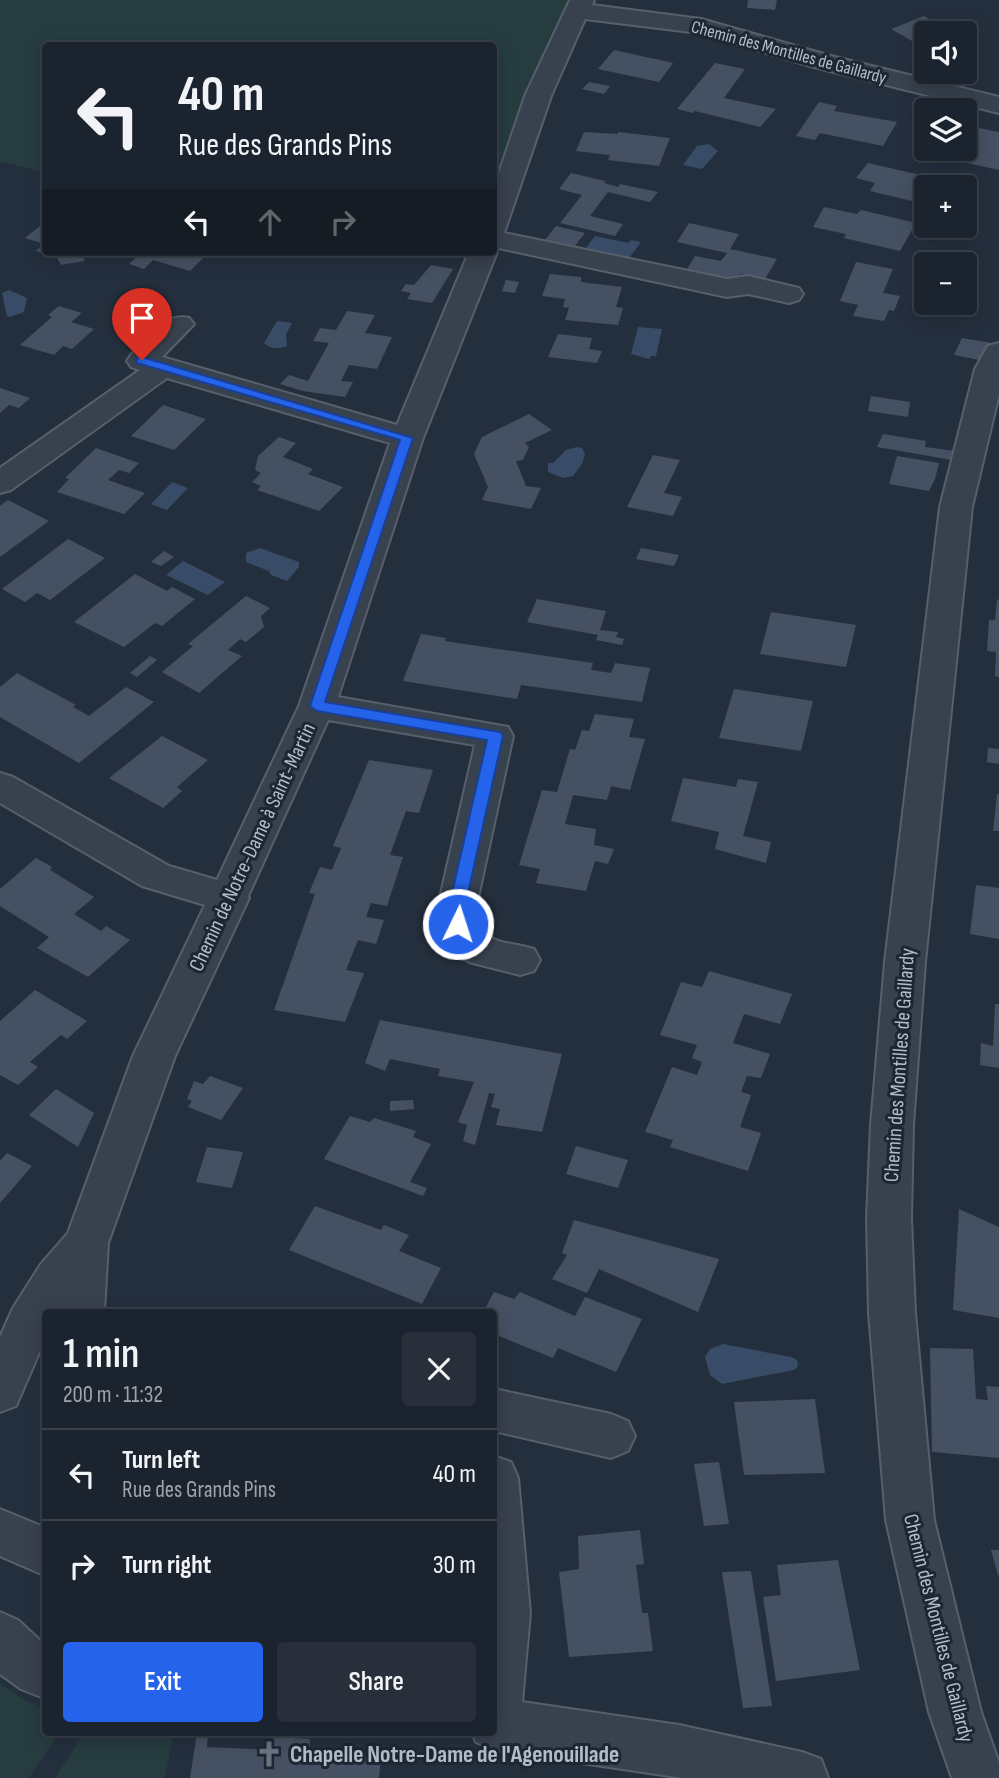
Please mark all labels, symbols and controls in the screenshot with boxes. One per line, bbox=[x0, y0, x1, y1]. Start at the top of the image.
street label: Chemin des Montilles de Gaillardy bbox=[689, 16, 889, 89]
map controls bbox=[914, 21, 977, 315]
button: sound bbox=[914, 21, 977, 84]
text: 40 m bbox=[178, 66, 264, 125]
icon: left bbox=[63, 70, 154, 161]
button: layers bbox=[914, 98, 977, 161]
text: Rue des Grands Pins bbox=[178, 126, 392, 165]
button: + bbox=[914, 175, 977, 238]
icon: left bbox=[178, 203, 216, 241]
icon: ahead bbox=[251, 203, 289, 241]
icon: right bbox=[324, 203, 362, 241]
button: − bbox=[914, 252, 977, 315]
pin bbox=[112, 288, 172, 360]
icon: arrive bbox=[123, 299, 161, 337]
street label: Chemin de Notre-Dame à Saint-Martin bbox=[184, 719, 321, 975]
position arrow bbox=[421, 887, 495, 961]
street label: Chemin des Montilles de Gaillardy bbox=[879, 947, 920, 1183]
text: 1 min bbox=[63, 1329, 139, 1380]
button: close bbox=[402, 1332, 476, 1406]
text: 200 m · 11:32 bbox=[63, 1381, 163, 1409]
text: Turn left bbox=[122, 1445, 200, 1476]
icon: left bbox=[63, 1456, 101, 1494]
text: 40 m bbox=[433, 1459, 476, 1490]
text: Rue des Grands Pins bbox=[122, 1476, 276, 1504]
street label: Chemin des Montilles de Gaillardy bbox=[898, 1511, 979, 1745]
icon: right bbox=[63, 1547, 101, 1585]
text: Turn right bbox=[122, 1550, 211, 1581]
text: 30 m bbox=[433, 1550, 476, 1581]
button: Exit bbox=[63, 1642, 263, 1722]
button: Share bbox=[277, 1642, 476, 1722]
church icon: Chapelle Notre-Dame de l'Agenouillade bbox=[254, 1739, 284, 1769]
place label: Chapelle Notre-Dame de l'Agenouillade bbox=[290, 1740, 619, 1769]

